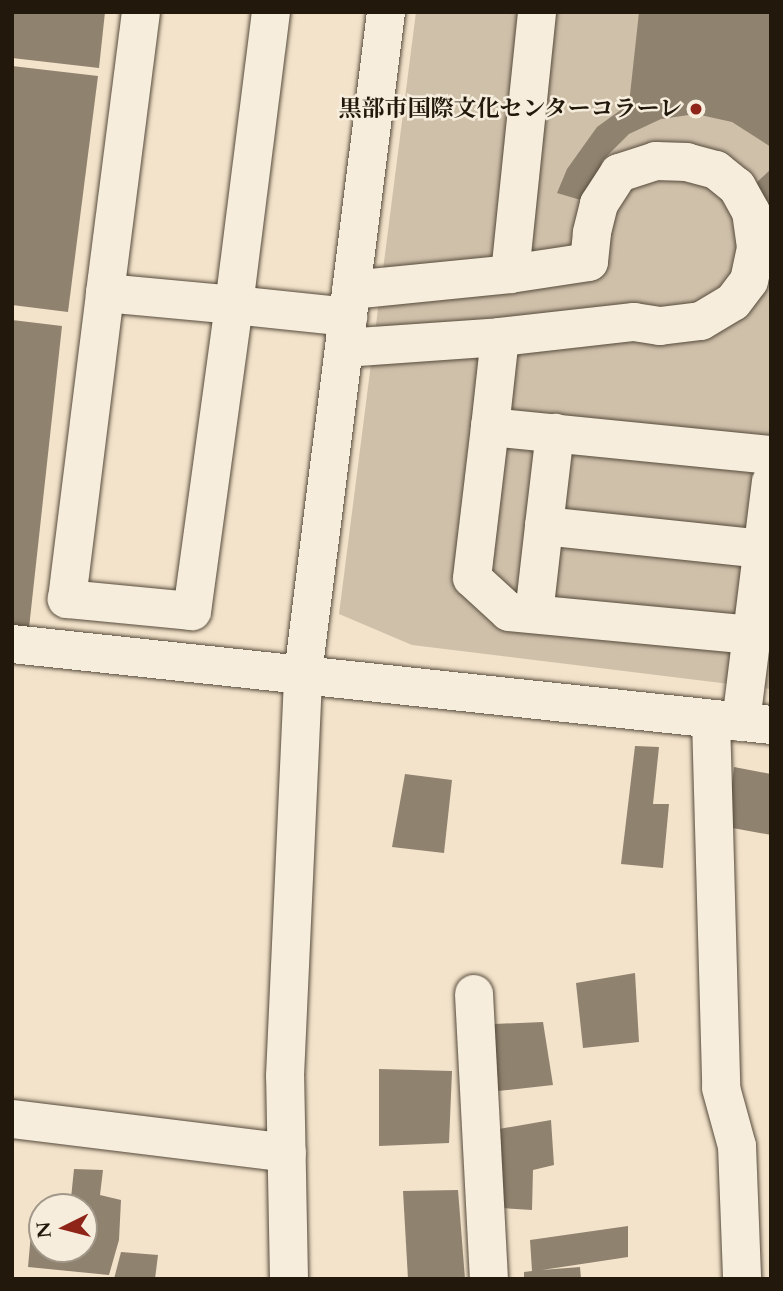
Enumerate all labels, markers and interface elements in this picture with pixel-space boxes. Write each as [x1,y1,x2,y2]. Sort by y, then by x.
place label: 黒部市国際文化センターコラーレ [337,95,682,123]
marker: 黒部市国際文化センターコラーレ [688,101,704,117]
north arrow [28,1193,98,1263]
text: N [30,1220,58,1240]

